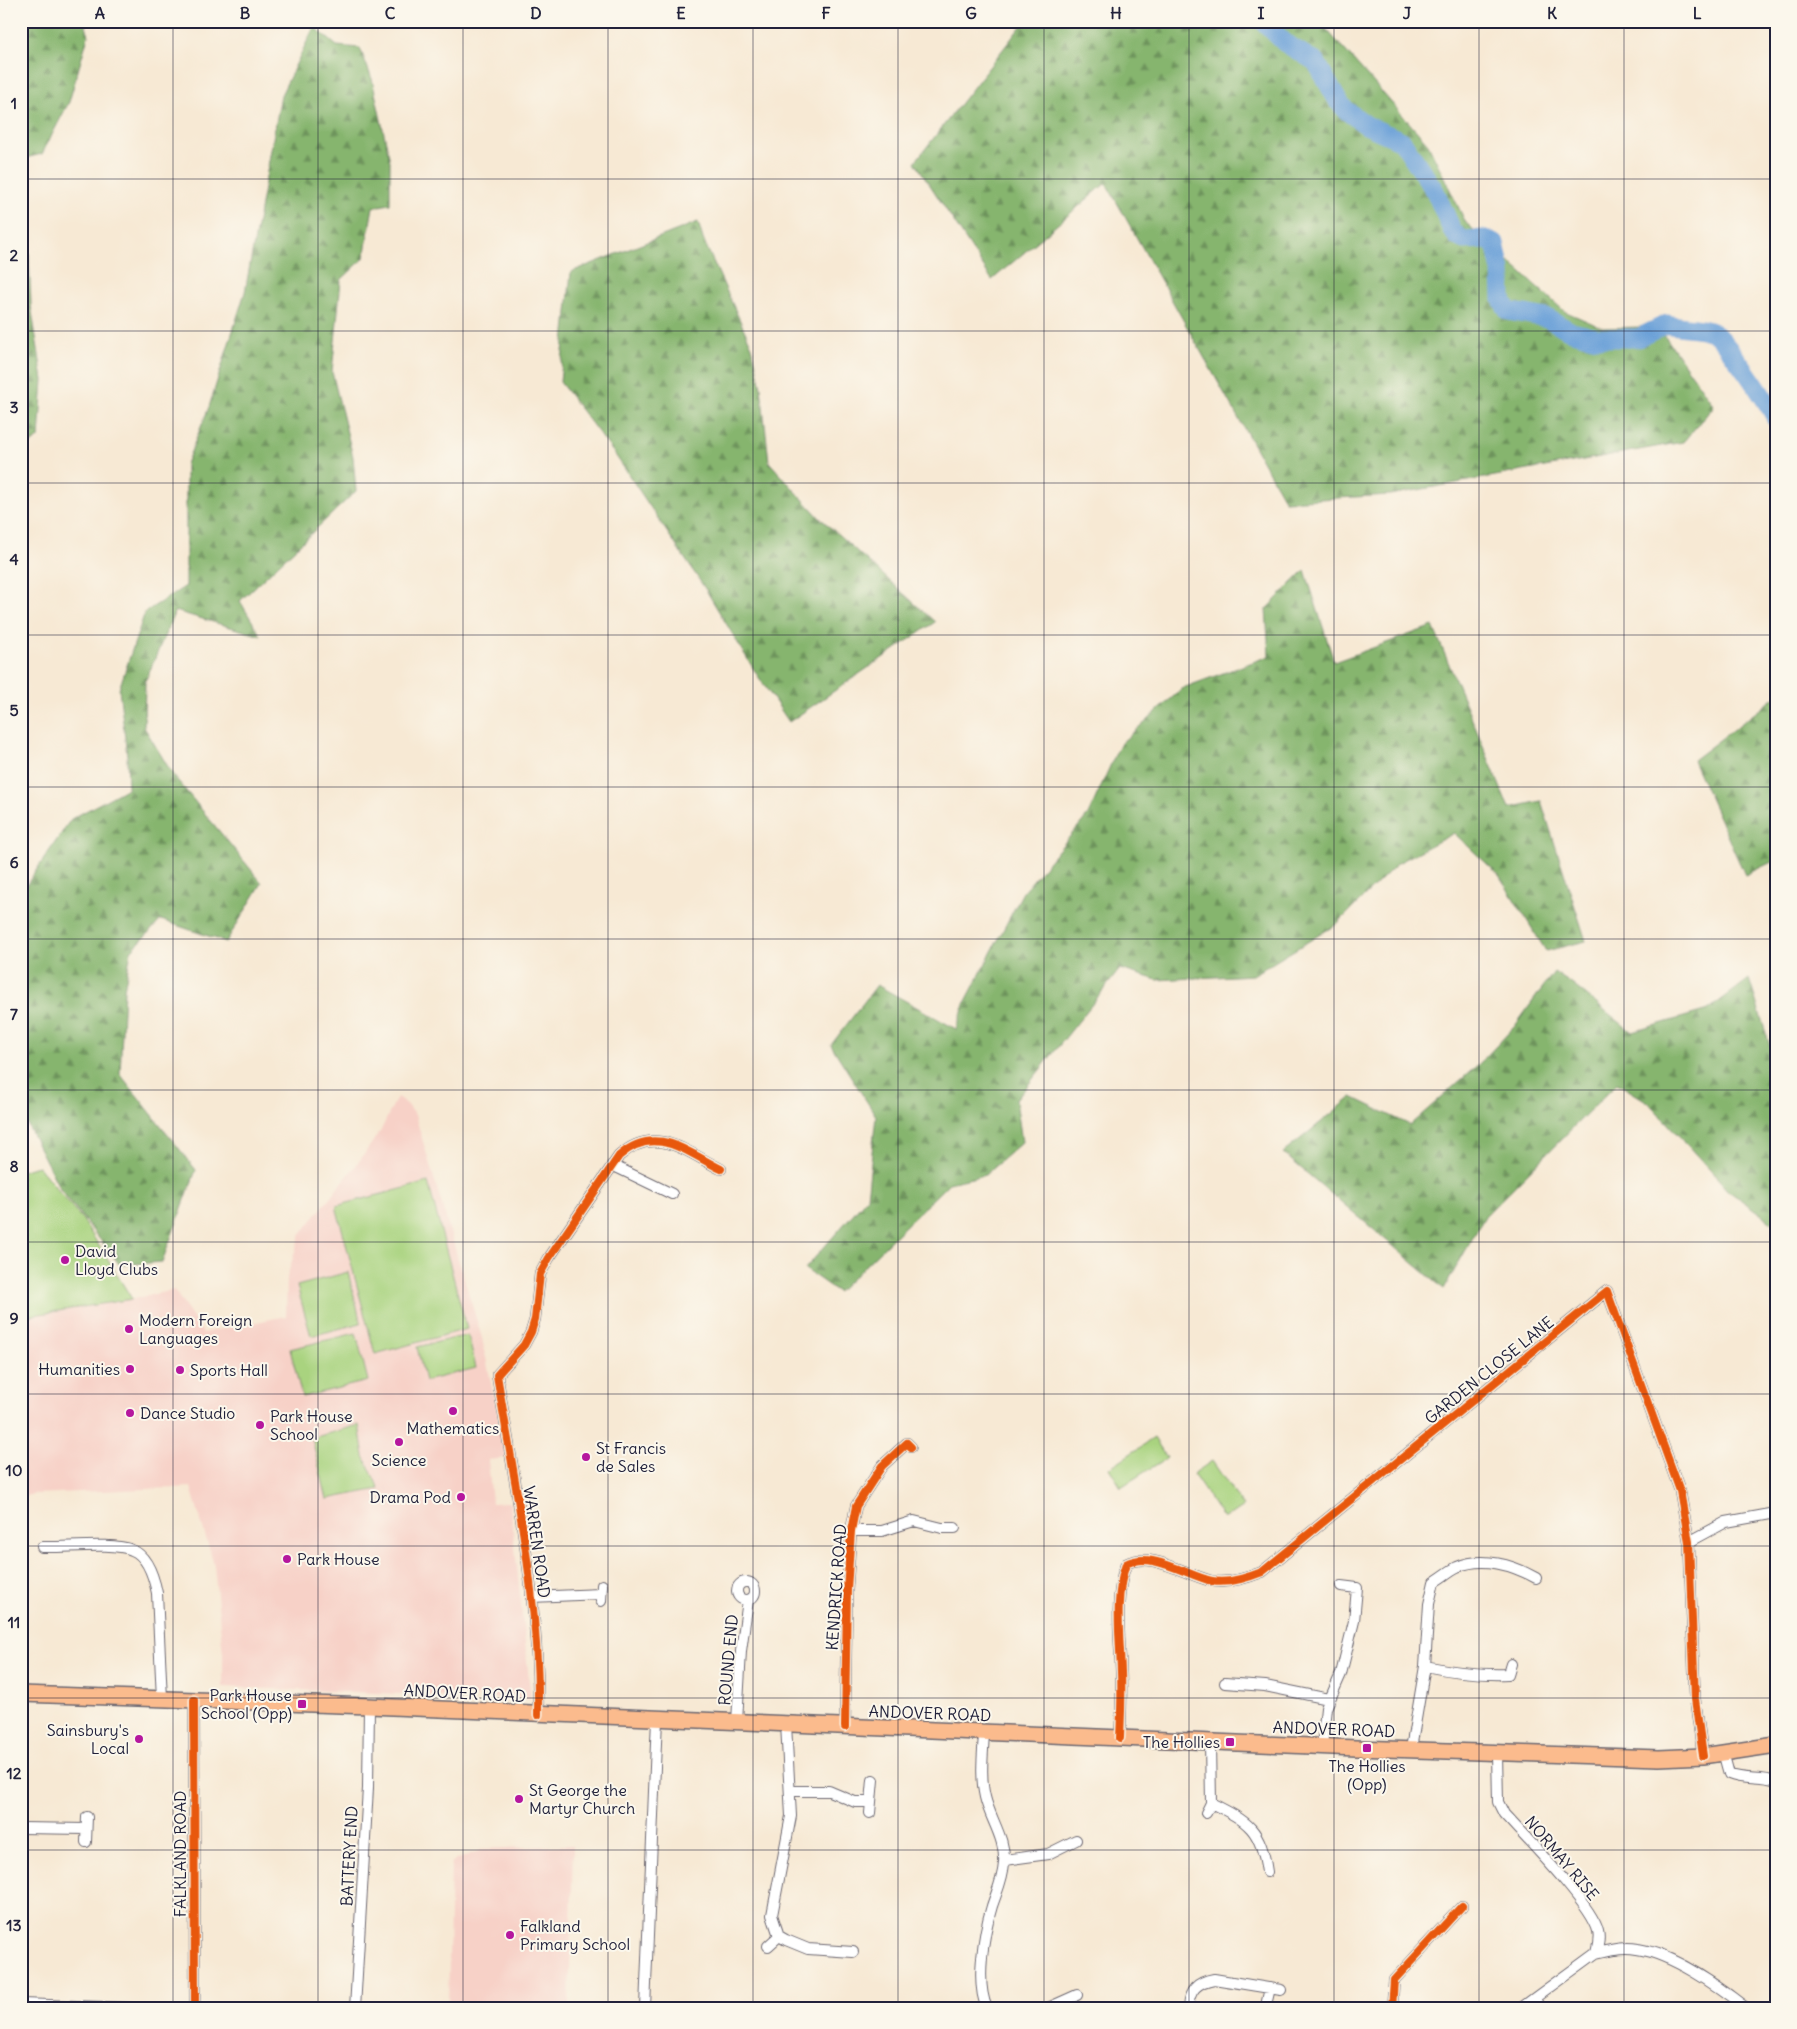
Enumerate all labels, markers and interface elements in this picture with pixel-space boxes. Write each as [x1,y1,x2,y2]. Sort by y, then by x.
text: A [95,3,105,23]
text: B [240,3,251,23]
text: C [385,3,396,23]
text: D [530,3,542,23]
text: E [676,3,686,23]
text: F [821,3,831,23]
text: G [965,3,977,23]
text: H [1110,3,1122,23]
text: I [1258,3,1265,23]
text: J [1403,3,1412,23]
text: K [1547,3,1557,23]
text: L [1693,3,1702,23]
text: 1 [11,93,17,113]
text: 2 [10,245,19,265]
text: 3 [9,397,19,417]
text: 4 [9,549,19,569]
text: 5 [9,700,19,720]
text: 6 [9,852,19,872]
text: 7 [10,1004,18,1024]
text: 8 [9,1156,19,1176]
place label: David Lloyd Clubs [75,1241,158,1279]
marker: David Lloyd Clubs [59,1254,71,1266]
text: 9 [9,1308,19,1328]
place label: Modern Foreign Languages [139,1310,252,1348]
street label: GARDEN CLOSE LANE [1420,1312,1558,1428]
marker: Modern Foreign Languages [123,1323,135,1335]
place label: Humanities [38,1359,120,1379]
place label: Sports Hall [190,1360,268,1380]
marker: Humanities [124,1363,136,1375]
marker: Sports Hall [174,1364,186,1376]
place label: Dance Studio [140,1403,235,1423]
marker: Mathematics [447,1405,459,1417]
place label: Park House School [270,1406,353,1444]
marker: Dance Studio [124,1407,136,1419]
place label: Mathematics [407,1418,499,1438]
marker: Park House School [254,1419,266,1431]
marker: Science [393,1436,405,1448]
place label: St Francis de Sales [596,1438,666,1476]
place label: Science [372,1450,427,1470]
marker: St Francis de Sales [580,1451,592,1463]
text: 10 [6,1460,22,1480]
street label: WARREN ROAD [519,1485,555,1599]
place label: Drama Pod [370,1487,451,1507]
marker: Drama Pod [455,1491,467,1503]
street label: KENDRICK ROAD [822,1523,850,1651]
place label: Park House [297,1549,380,1569]
marker: Park House [281,1553,293,1565]
text: 11 [8,1612,20,1632]
street label: ROUND END [714,1614,742,1706]
street label: ANDOVER ROAD [403,1680,527,1706]
place label: Park House School (Opp) [201,1685,292,1723]
marker: Park House School (Opp) [296,1698,308,1710]
street label: ANDOVER ROAD [868,1701,992,1725]
street label: ANDOVER ROAD [1272,1717,1396,1741]
place label: Sainsbury's Local [47,1720,129,1758]
place label: The Hollies [1143,1732,1220,1752]
marker: Sainsbury's Local [133,1733,145,1745]
marker: The Hollies [1224,1736,1236,1748]
marker: The Hollies (Opp) [1361,1742,1373,1754]
place label: The Hollies (Opp) [1328,1756,1406,1794]
text: 12 [6,1763,22,1783]
place label: St George the Martyr Church [529,1780,635,1818]
street label: FALKLAND ROAD [170,1791,190,1917]
marker: St George the Martyr Church [513,1793,525,1805]
street label: BATTERY END [336,1805,362,1907]
street label: NORMAY RISE [1521,1812,1603,1904]
text: 13 [6,1915,22,1935]
place label: Falkland Primary School [520,1916,630,1954]
marker: Falkland Primary School [504,1929,516,1941]

